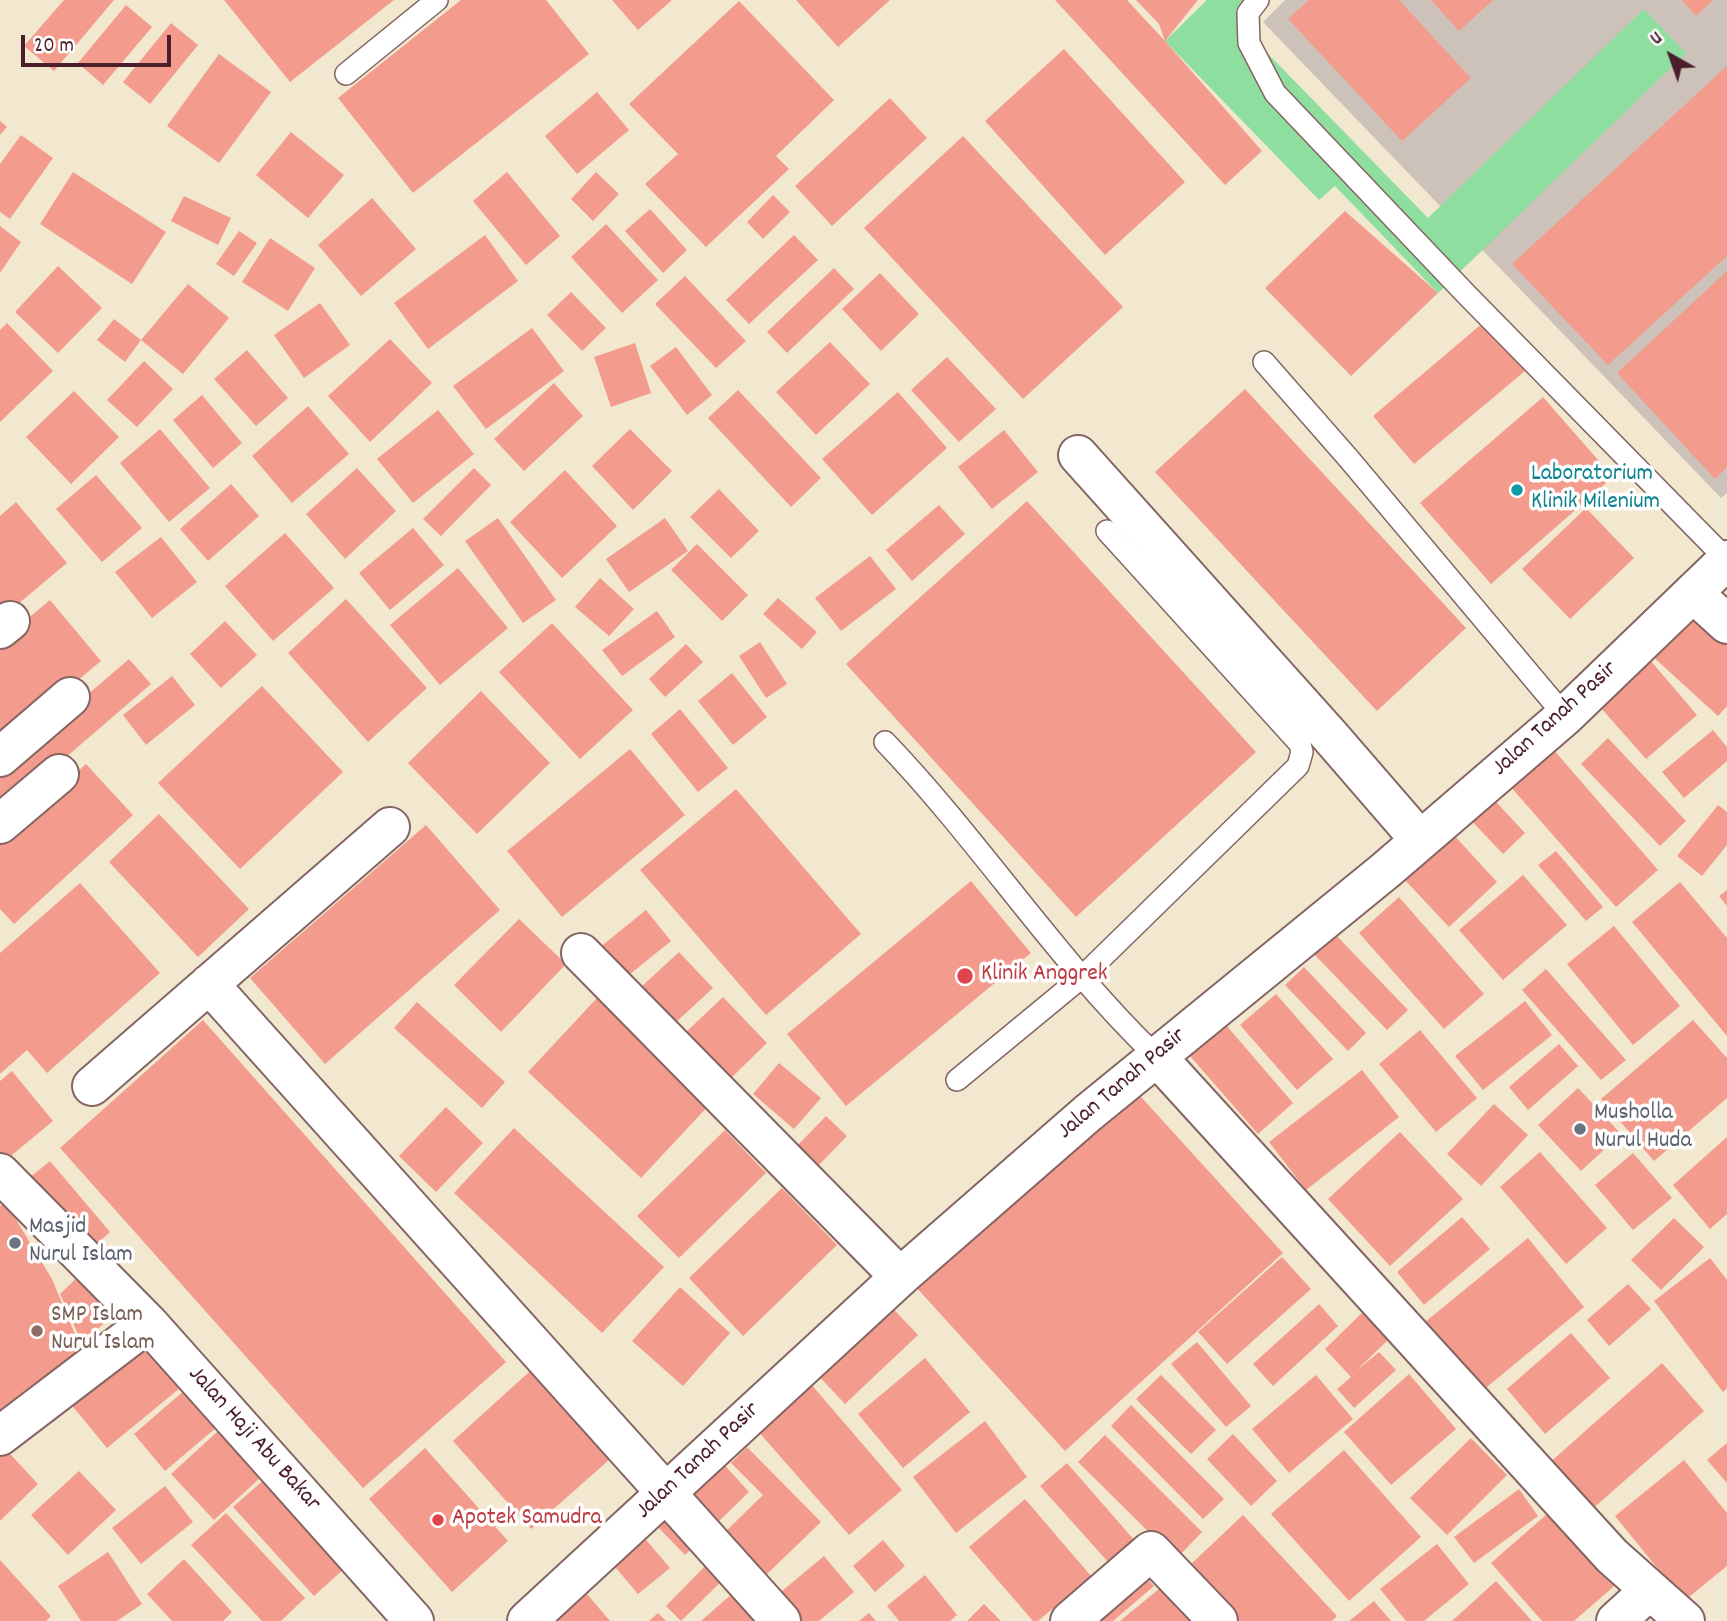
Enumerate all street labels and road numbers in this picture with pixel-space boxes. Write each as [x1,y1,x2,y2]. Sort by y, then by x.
street label: Jalan Tanah Pasir [1487,656,1625,784]
street label: Jalan Tanah Pasir [1053,1023,1193,1147]
street label: Jalan Haji Abu Bakar [180,1362,326,1518]
street label: Jalan Tanah Pasir [631,1397,767,1527]

